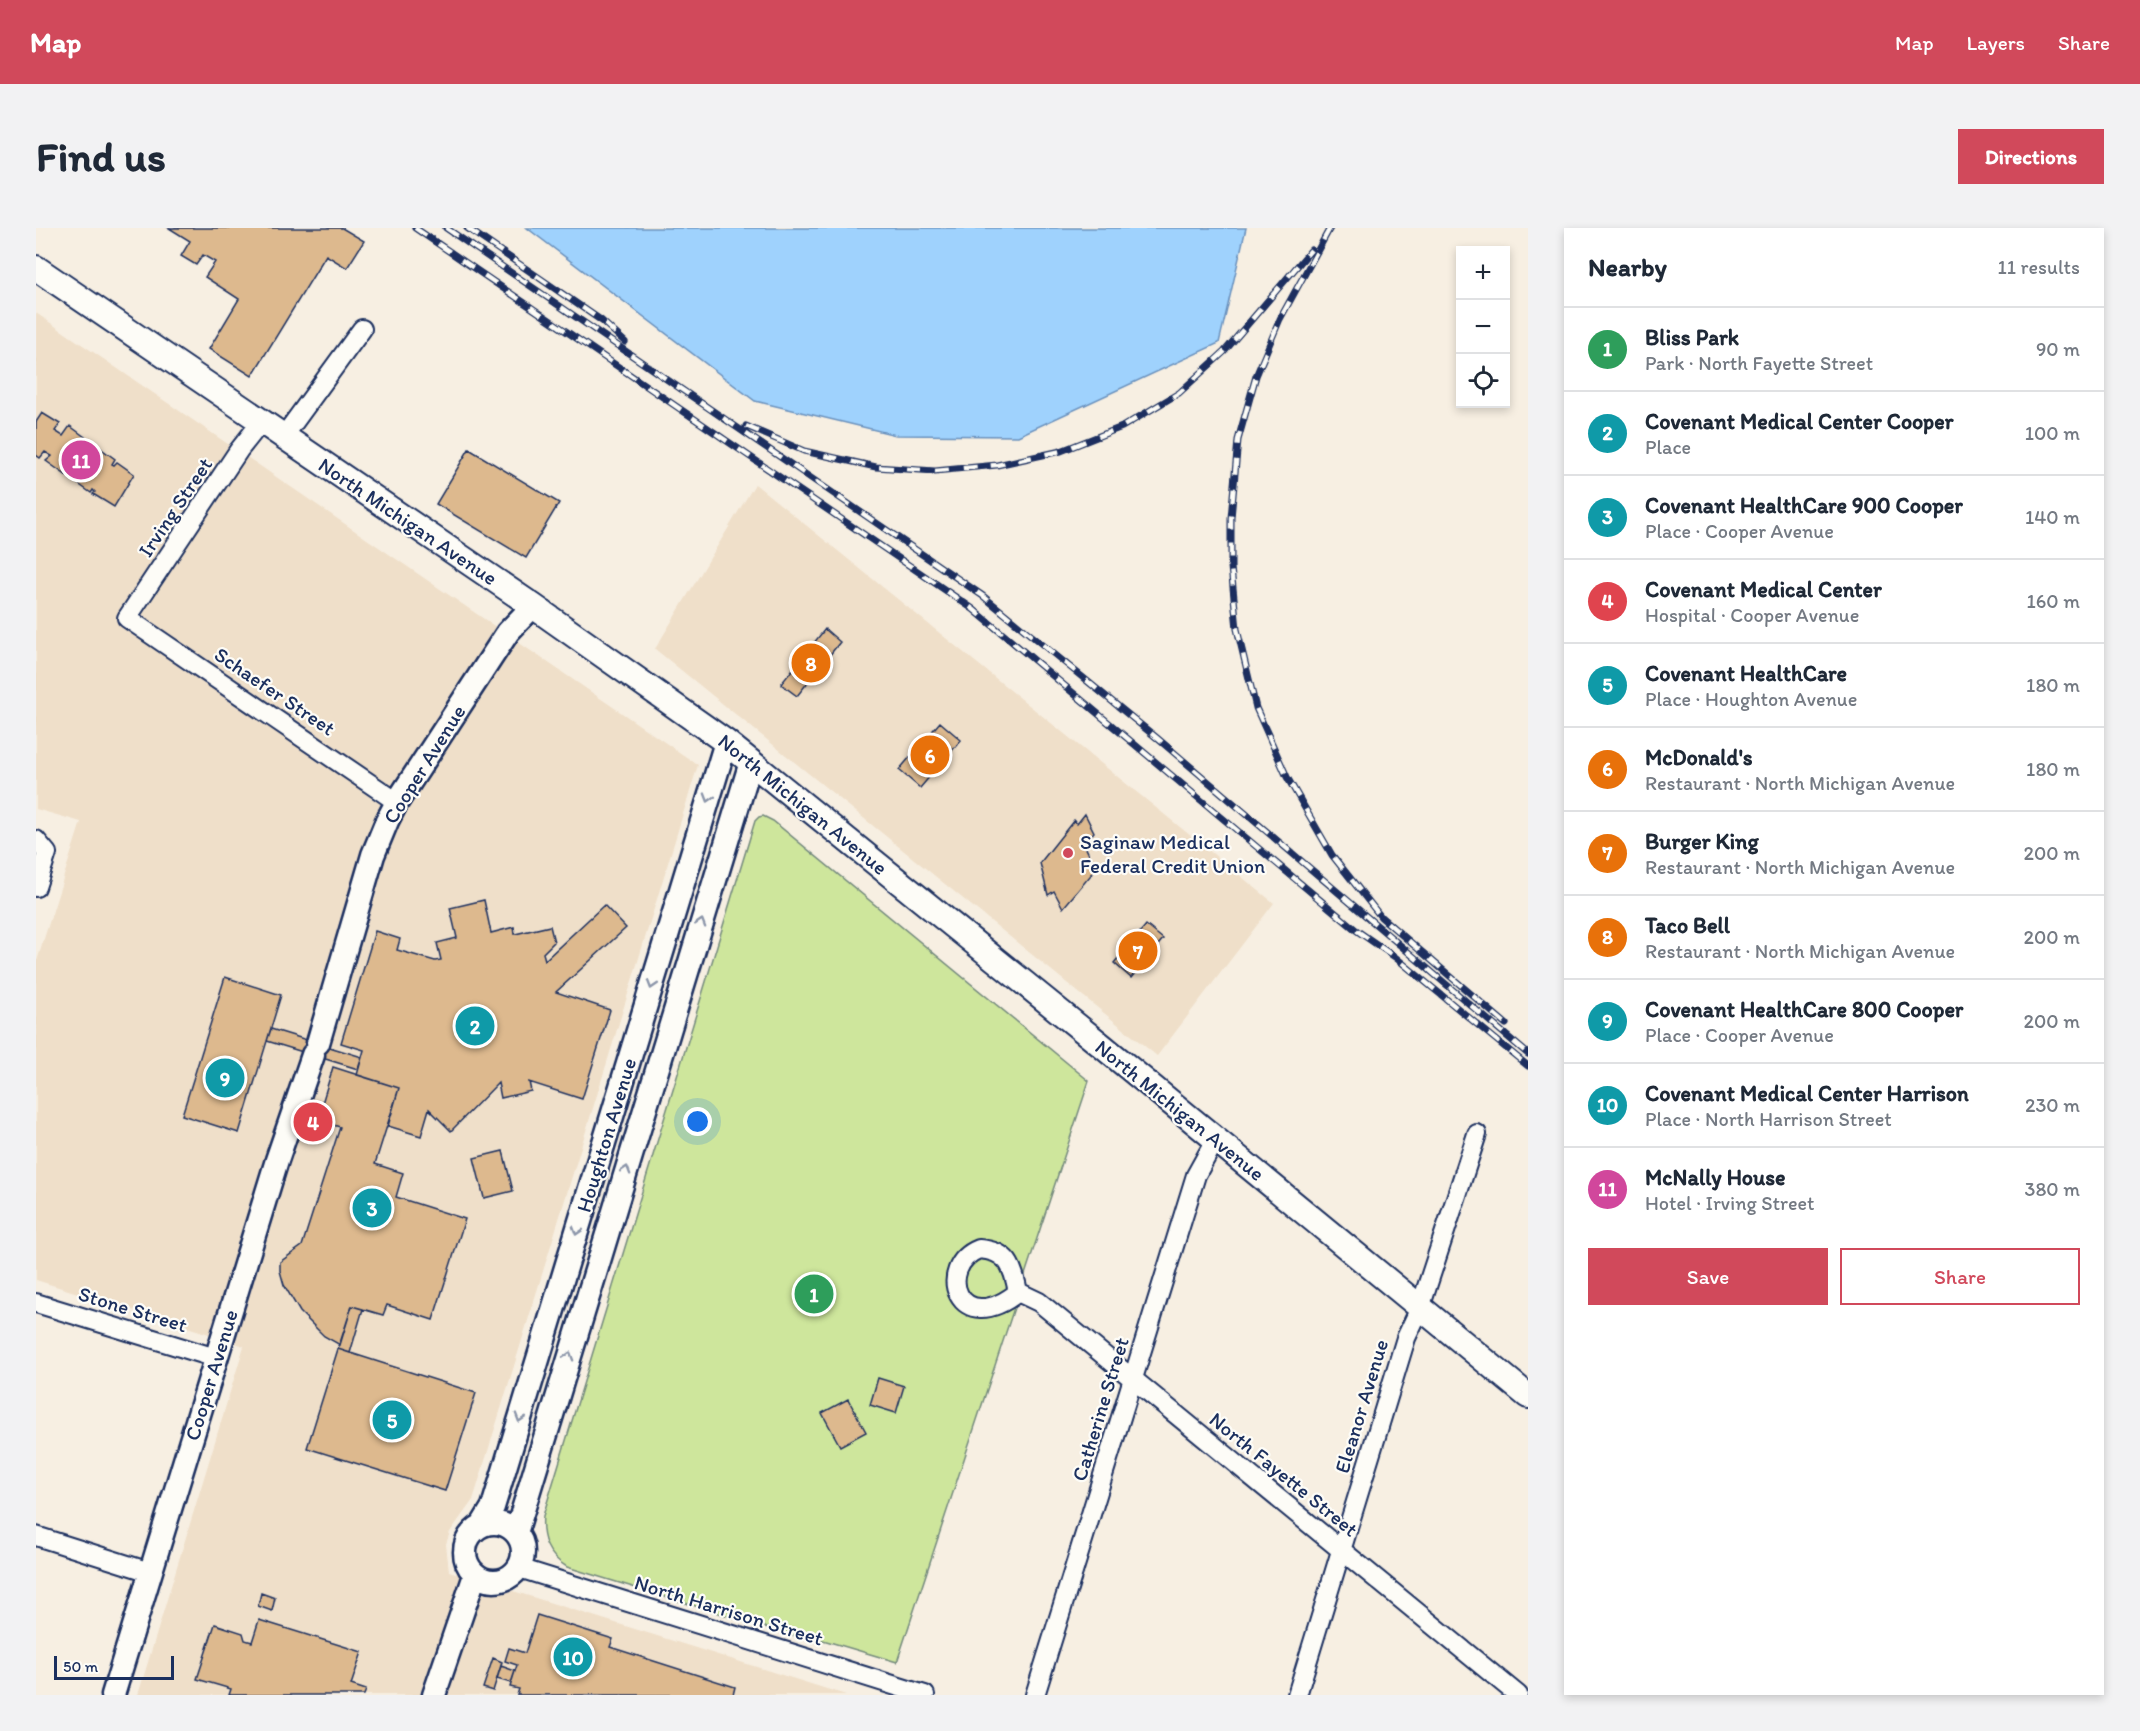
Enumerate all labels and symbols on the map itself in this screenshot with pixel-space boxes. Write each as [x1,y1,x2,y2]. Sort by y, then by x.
pin: 11 [62,438,100,482]
street label: Irving Street [133,452,217,561]
street label: North Michigan Avenue [314,452,502,590]
pin: 8 [792,640,830,686]
street label: Schaefer Street [210,641,340,741]
street label: Cooper Avenue [378,700,470,828]
street label: North Michigan Avenue [713,728,893,880]
pin: 6 [910,732,950,778]
one-way arrow [704,792,716,803]
place label: Saginaw Medical Federal Credit Union [1080,829,1265,878]
marker: Saginaw Medical Federal Credit Union [1061,846,1075,860]
one-way arrow [694,918,706,929]
pin: 7 [1118,928,1158,974]
one-way arrow [647,979,659,990]
pin: 2 [456,1004,494,1048]
street label: North Michigan Avenue [1090,1034,1270,1186]
street label: Houghton Avenue [571,1055,641,1215]
pin: 9 [206,1056,244,1100]
pin: 4 [294,1100,332,1144]
your location [683,1107,712,1136]
one-way arrow [619,1165,631,1176]
pin: 3 [352,1186,392,1230]
one-way arrow [572,1225,584,1236]
pin: 1 [794,1272,834,1316]
street label: Stone Street [76,1281,191,1337]
street label: Cooper Avenue [179,1307,243,1443]
street label: Catherine Street [1066,1334,1134,1484]
street label: Eleanor Avenue [1329,1336,1393,1476]
one-way arrow [562,1351,574,1362]
pin: 5 [372,1398,412,1442]
street label: North Fayette Street [1205,1406,1363,1542]
one-way arrow [515,1412,527,1423]
street label: North Harrison Street [632,1569,827,1651]
pin: 10 [554,1634,592,1680]
scale bar [54,1653,174,1680]

